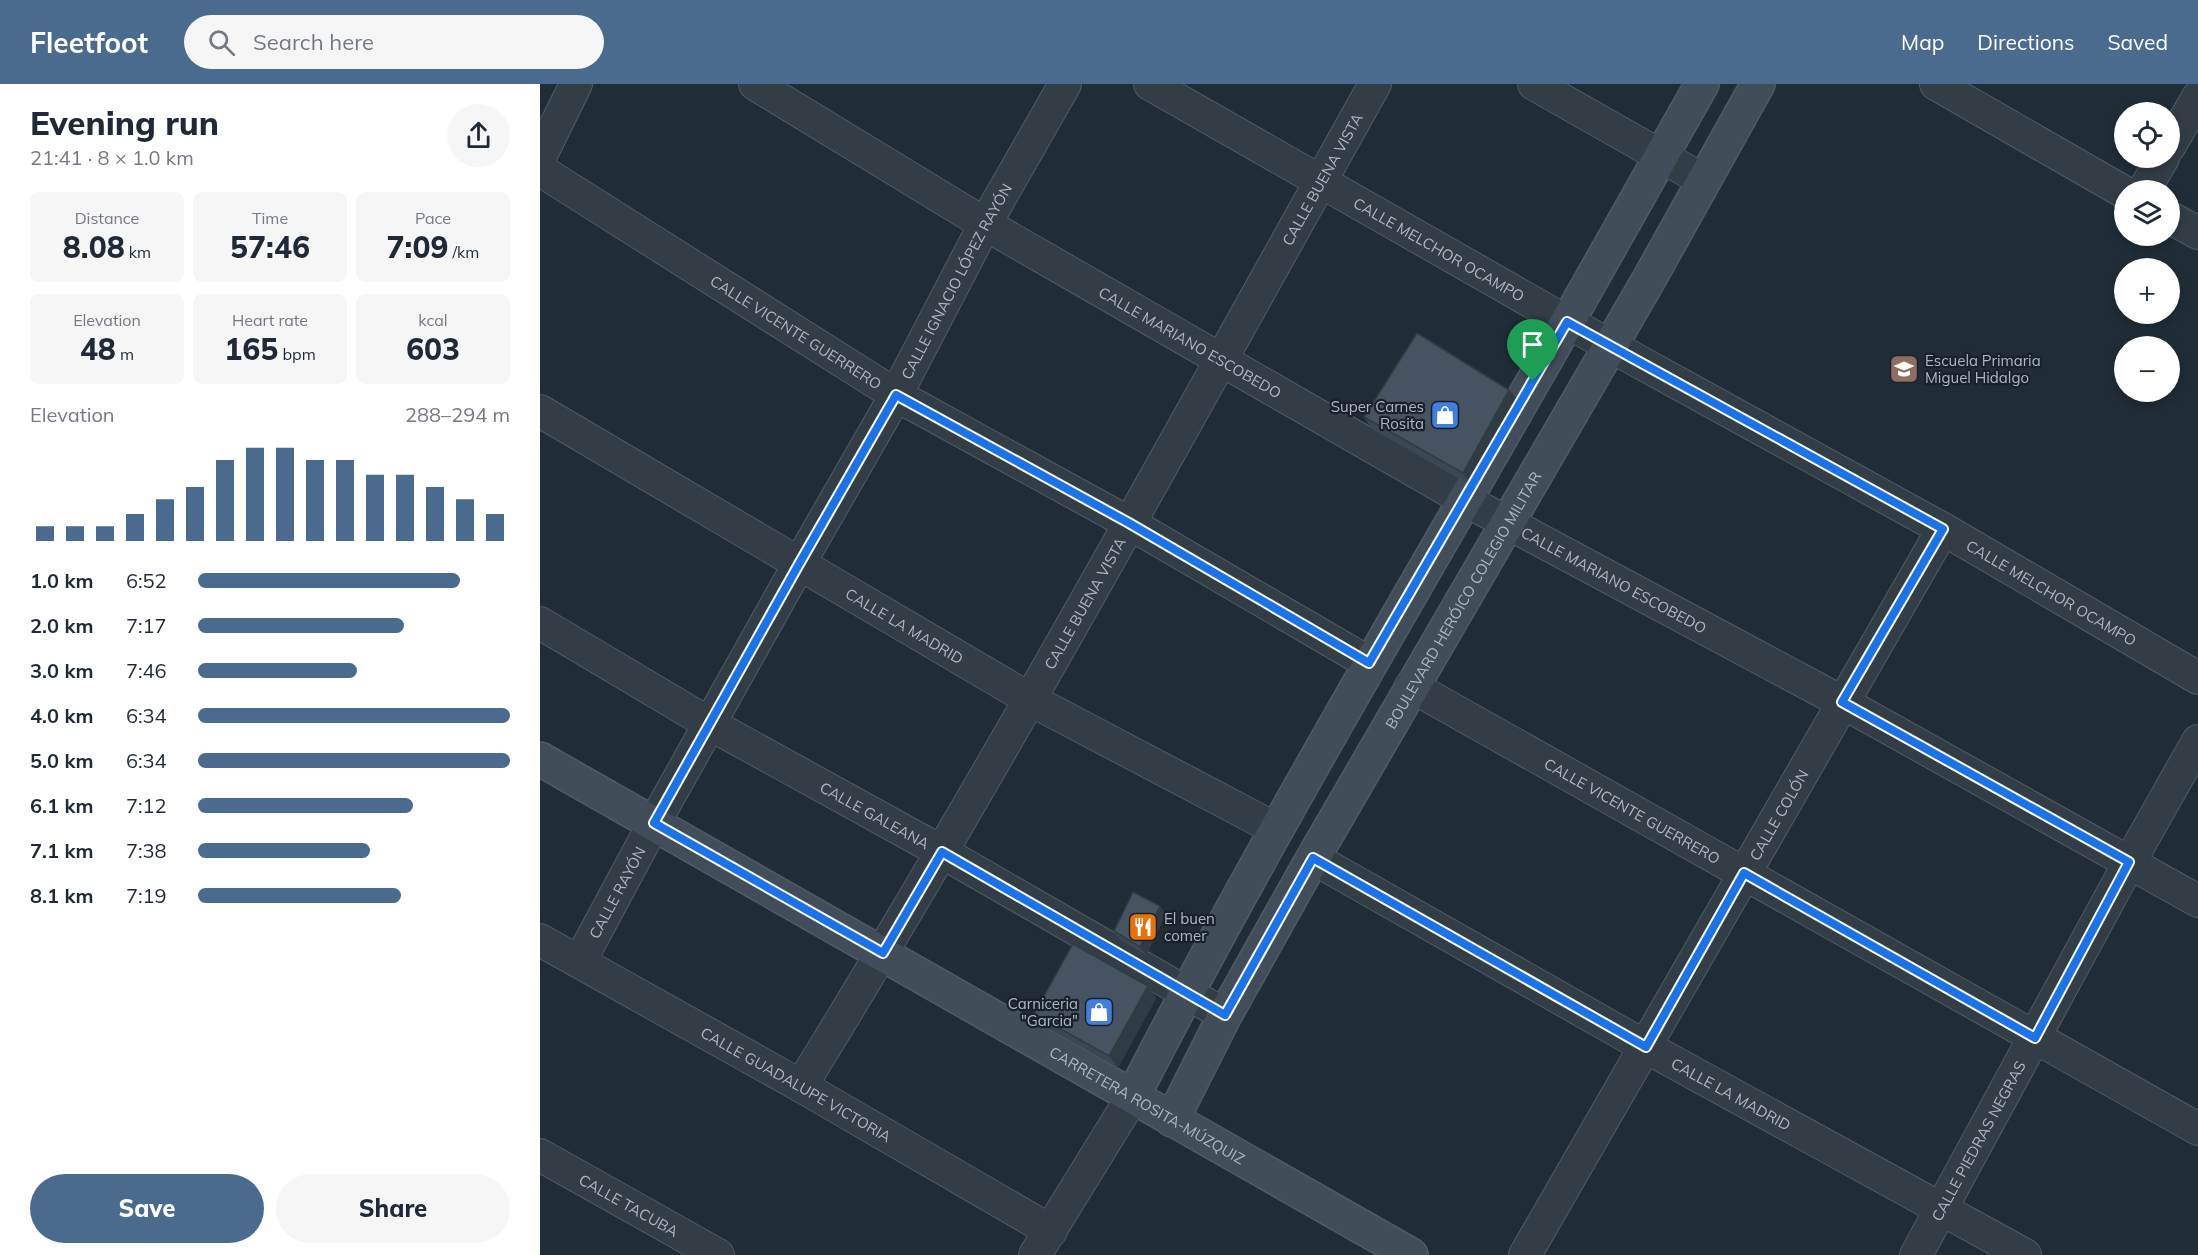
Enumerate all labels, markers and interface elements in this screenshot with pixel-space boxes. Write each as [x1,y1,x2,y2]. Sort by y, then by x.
search box [184,15,604,69]
text: Fleetfoot [30,25,148,60]
icon: search [205,26,238,59]
text: Search here [253,28,374,56]
text: Map [1901,29,1944,55]
text: Directions [1977,29,2074,55]
text: Saved [2107,29,2168,55]
text: Evening run [30,102,219,143]
map controls [2114,102,2180,402]
button: locate [2114,102,2180,168]
button: share [447,104,510,167]
street label: CALLE BUENA VISTA [1277,109,1366,249]
text: 21:41 · 8 × 1.0 km [30,145,194,170]
street label: CALLE IGNACIO LÓPEZ RAYÓN [896,180,1016,382]
button: layers [2114,180,2180,246]
street label: CALLE MELCHOR OCAMPO [1350,193,1528,305]
text: Distance [75,208,139,228]
text: Time [252,208,288,228]
text: Pace [415,208,451,228]
text: 8.08 [63,228,125,266]
text: 57:46 [230,228,310,266]
text: 7:09 [387,228,448,266]
text: km [125,242,151,262]
text: /km [448,242,479,262]
button: + [2114,258,2180,324]
street label: CALLE VICENTE GUERRERO [707,271,885,393]
street label: CALLE MARIANO ESCOBEDO [1096,282,1285,402]
text: Elevation [73,310,141,330]
text: Heart rate [232,310,308,330]
text: kcal [418,310,448,330]
pin [1507,319,1558,381]
icon: arrive [1516,328,1549,361]
text: 48 [80,330,116,368]
text: 165 [224,330,278,368]
text: 603 [406,330,460,368]
button: − [2114,336,2180,402]
text: m [116,344,134,364]
text: bpm [278,344,316,364]
place label: Escuela Primaria Miguel Hidalgo [1925,351,2041,387]
school or university icon: Escuela Primaria Miguel Hidalgo [1888,353,1920,385]
place label: Super Carnes Rosita [1331,397,1424,433]
shop icon: Super Carnes Rosita [1429,399,1461,431]
text: Elevation [30,402,115,427]
text: 288–294 m [405,402,510,427]
street label: BOULEVARD HERÓICO COLEGIO MILITAR [1381,468,1545,732]
street label: CALLE MARIANO ESCOBEDO [1518,522,1710,637]
street label: CALLE BUENA VISTA [1040,534,1130,673]
street label: CALLE MELCHOR OCAMPO [1963,535,2140,650]
text: 1.0 km [30,568,93,593]
text: 6:52 [126,568,167,593]
street label: CALLE LA MADRID [842,583,967,668]
text: 2.0 km [30,613,93,638]
text: 7:17 [126,613,167,638]
text: 3.0 km [30,658,93,683]
text: 7:46 [126,658,167,683]
text: 4.0 km [30,703,93,728]
text: 6:34 [126,703,167,728]
text: 5.0 km [30,748,93,773]
text: 6:34 [126,748,167,773]
street label: CALLE VICENTE GUERRERO [1541,754,1724,868]
street label: CALLE COLÓN [1745,766,1812,864]
street label: CALLE GALEANA [817,777,933,853]
text: 6.1 km [30,793,93,818]
text: 7:12 [126,793,167,818]
text: 7.1 km [30,838,93,863]
text: 7:38 [126,838,167,863]
street label: CALLE RAYÓN [584,843,649,942]
text: 8.1 km [30,883,93,908]
text: 7:19 [126,883,167,908]
place label: El buen comer [1164,909,1215,945]
restaurant icon: El buen comer [1127,911,1159,943]
place label: Carniceria "Garcia" [1008,994,1078,1030]
shop icon: Carniceria "Garcia" [1083,996,1115,1028]
street label: CALLE GUADALUPE VICTORIA [698,1022,895,1146]
street label: CARRETERA ROSITA-MÚZQUIZ [1046,1042,1248,1168]
street label: CALLE LA MADRID [1668,1053,1794,1134]
street label: CALLE PIEDRAS NEGRAS [1927,1057,2029,1224]
street label: CALLE TACUBA [576,1169,682,1240]
button: Save [30,1174,264,1243]
button: Share [276,1174,510,1243]

